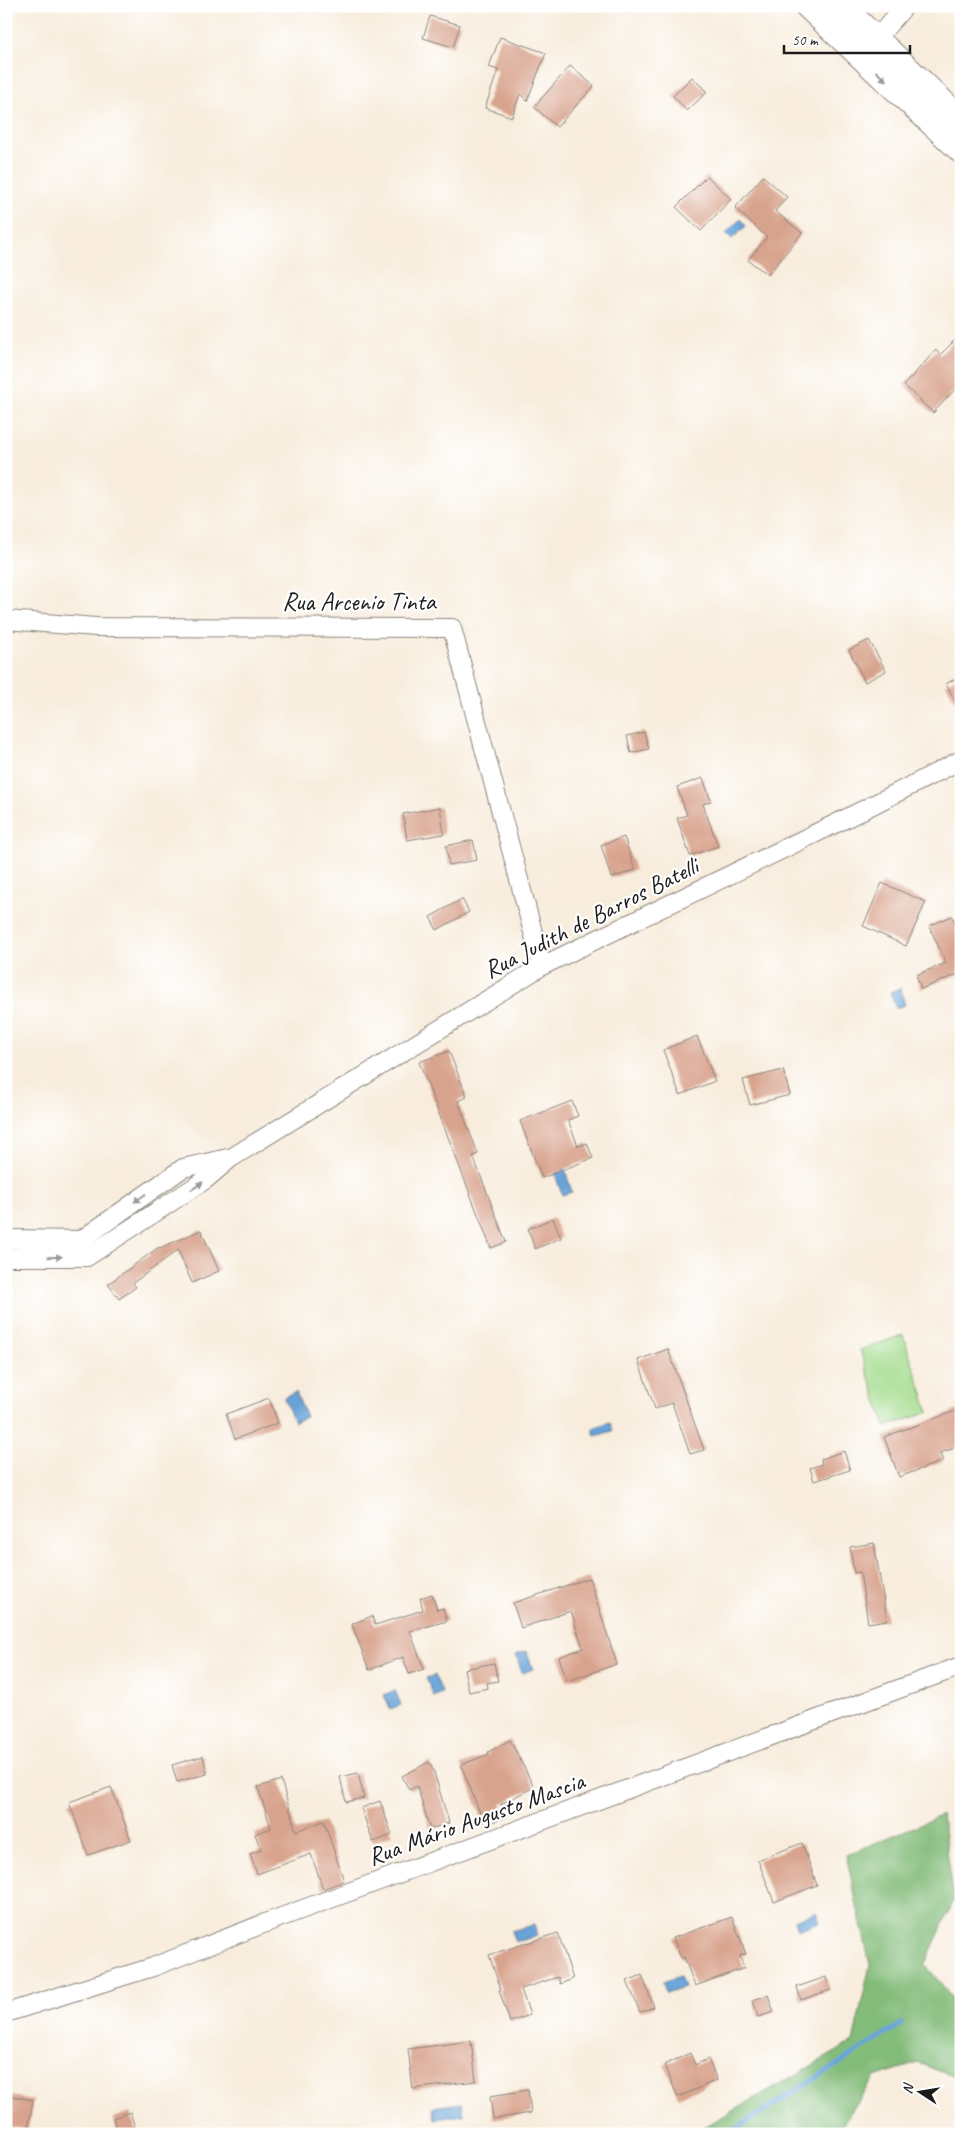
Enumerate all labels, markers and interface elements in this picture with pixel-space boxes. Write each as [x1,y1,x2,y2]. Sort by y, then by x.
scale bar [784,22,911,54]
text: 50 m [792,31,819,50]
one-way arrow [874,70,886,82]
street label: Rua Arcenio Tinta [282,586,438,618]
street label: Rua Judith de Barros Batelli [478,849,706,986]
one-way arrow [190,1181,203,1190]
one-way arrow [133,1193,147,1203]
one-way arrow [47,1253,63,1261]
street label: Rua Mário Augusto Mascia [363,1764,590,1873]
north arrow [894,2068,944,2118]
text: N [899,2081,917,2095]

